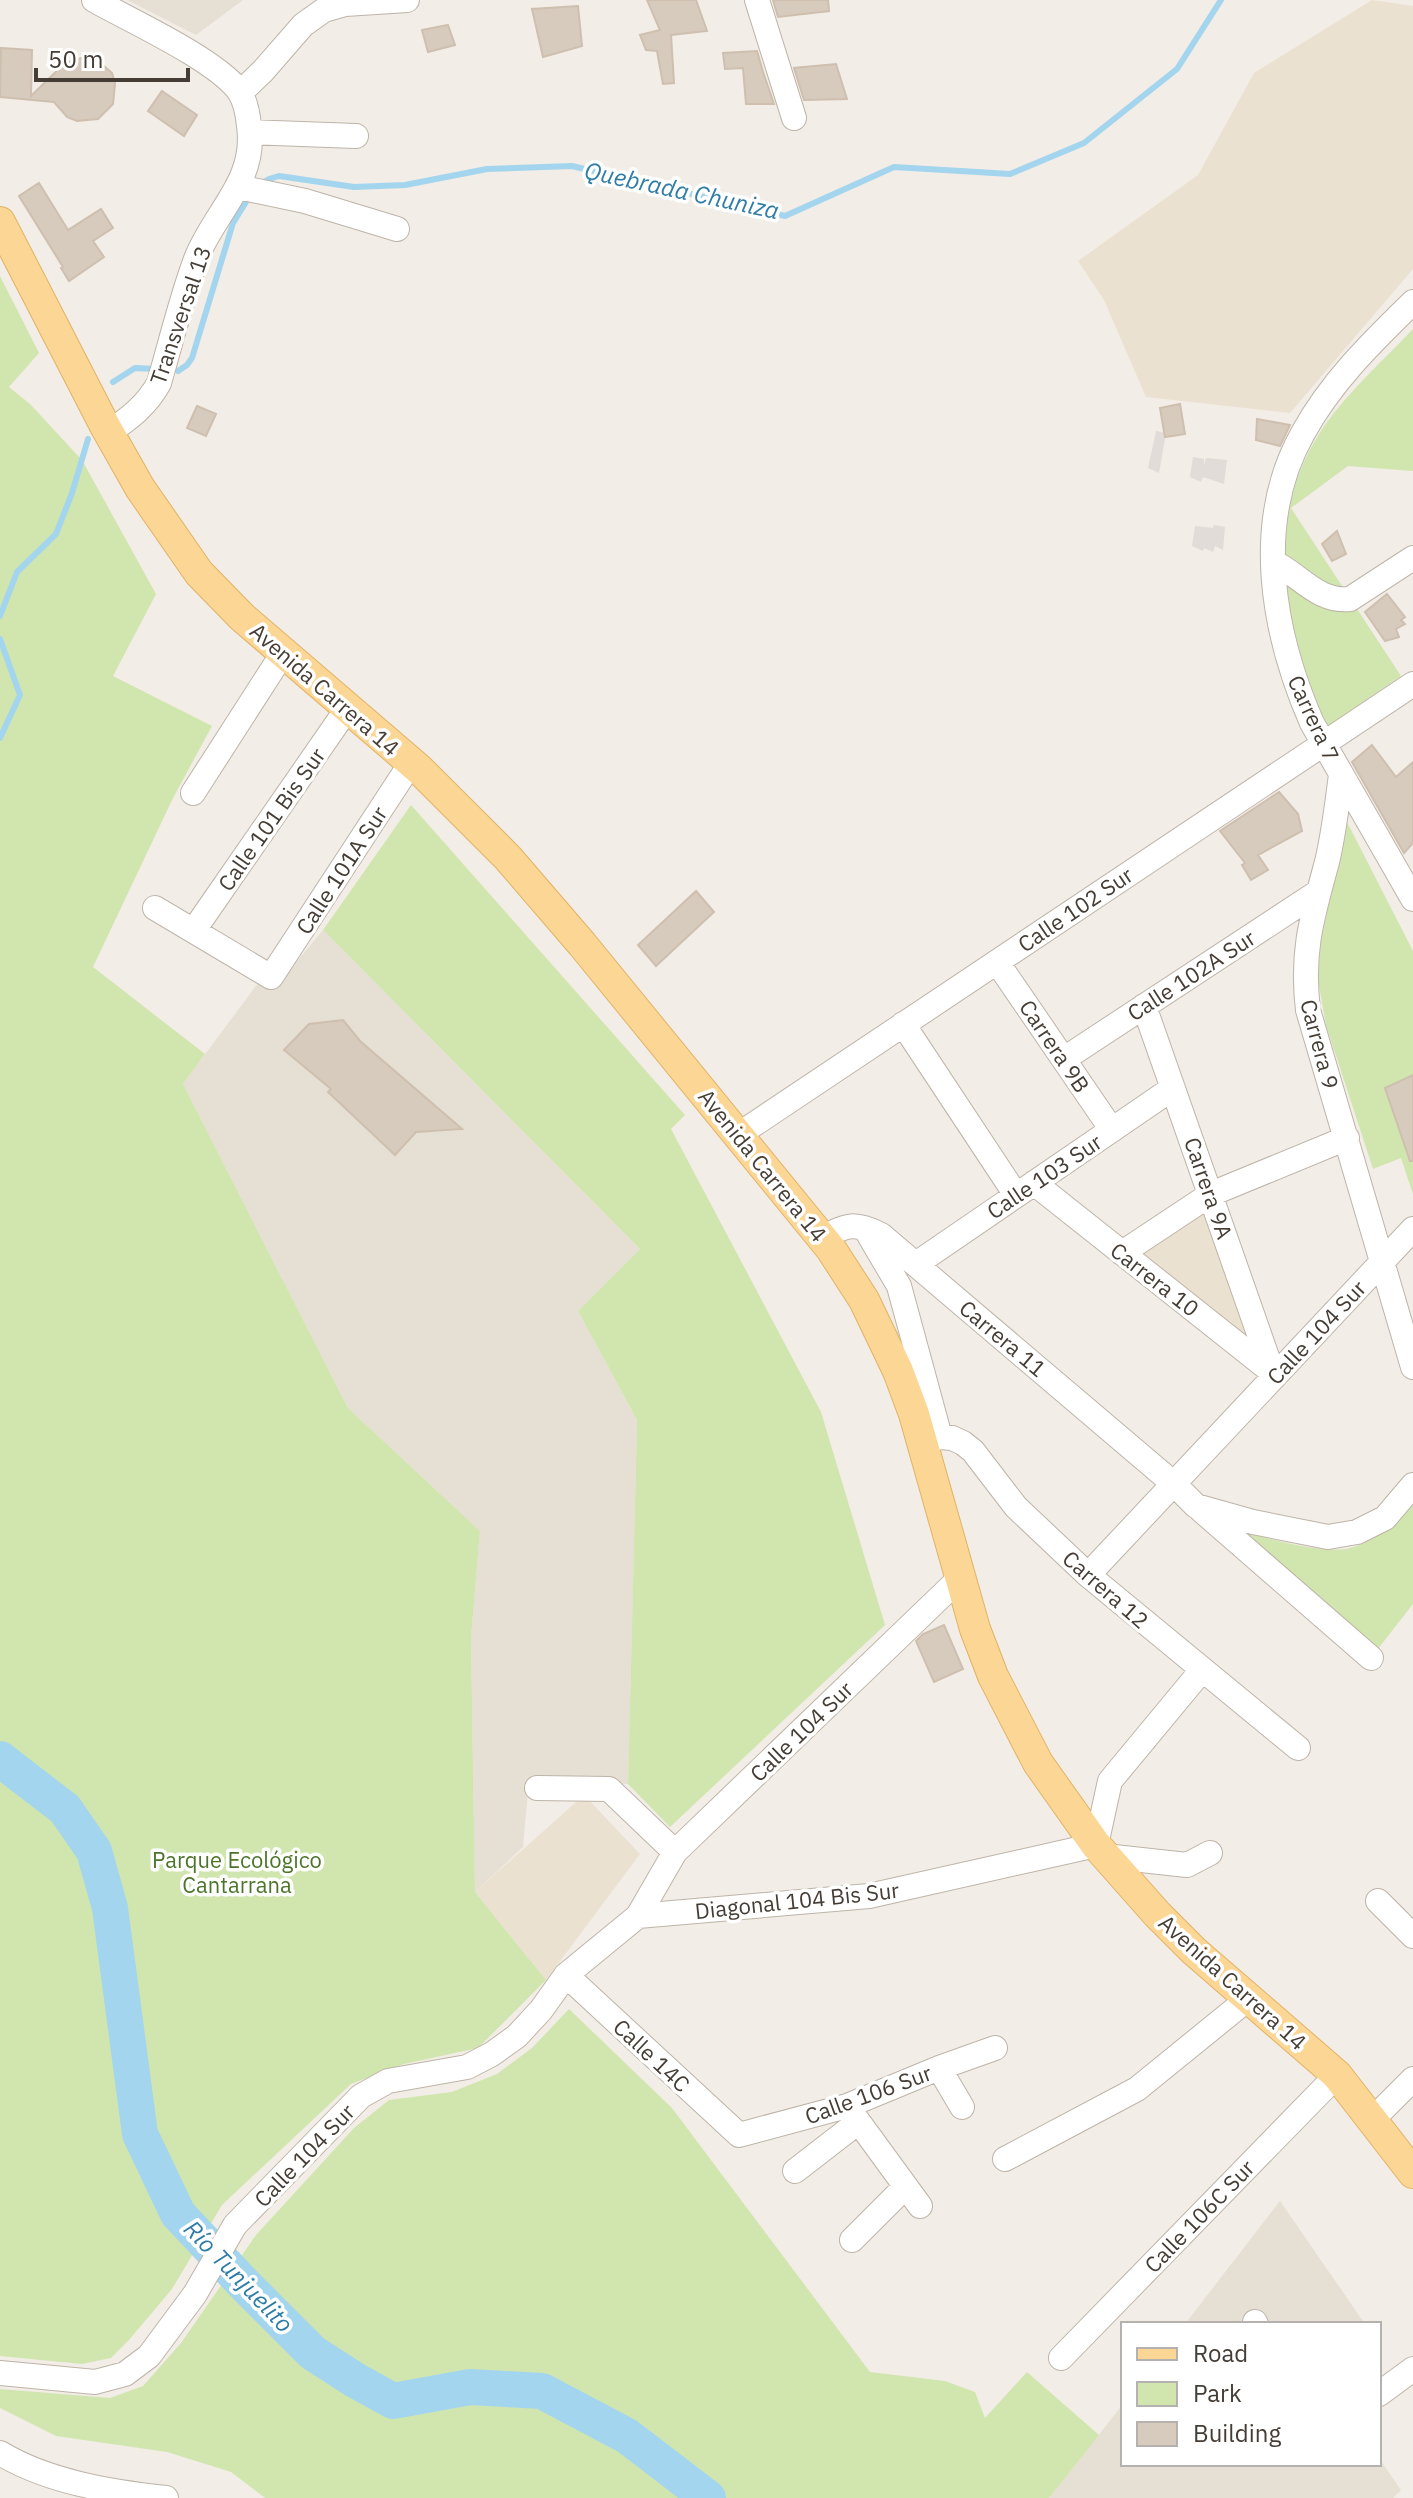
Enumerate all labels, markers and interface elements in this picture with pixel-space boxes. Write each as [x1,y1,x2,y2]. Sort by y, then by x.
scale bar [36,32,188,82]
text: 50 m [48,43,103,75]
water label: Quebrada Chuniza [582,154,782,226]
street label: Transversal 13 [143,242,217,388]
street label: Avenida Carrera 14 [244,616,406,762]
street label: Carrera 7 [1281,670,1347,766]
street label: Calle 101 Bis Sur [211,742,331,896]
street label: Calle 101A Sur [289,801,393,939]
street label: Calle 102 Sur [1012,860,1138,958]
street label: Calle 102A Sur [1122,923,1260,1027]
street label: Carrera 9B [1013,994,1097,1098]
street label: Carrera 9 [1294,996,1346,1092]
street label: Avenida Carrera 14 [692,1082,834,1248]
street label: Calle 103 Sur [981,1127,1107,1225]
street label: Carrera 9A [1178,1133,1240,1243]
street label: Carrera 10 [1105,1235,1205,1323]
street label: Calle 104 Sur [1260,1274,1372,1390]
street label: Carrera 11 [954,1293,1052,1383]
street label: Carrera 12 [1057,1544,1155,1634]
street label: Calle 104 Sur [743,1674,859,1788]
park label: Parque Ecológico Cantarrana [152,1845,322,1899]
street label: Diagonal 104 Bis Sur [693,1875,901,1925]
street label: Avenida Carrera 14 [1153,1908,1313,2056]
street label: Calle 14C [608,2012,696,2098]
street label: Calle 106 Sur [801,2058,935,2130]
street label: Calle 104 Sur [247,2097,361,2213]
street label: Calle 106C Sur [1138,2153,1260,2279]
water label: Río Tunjuelito [177,2213,301,2339]
legend [1121,2322,1381,2466]
text: Road [1193,2337,1248,2369]
text: Park [1193,2377,1242,2409]
text: Building [1193,2417,1281,2449]

